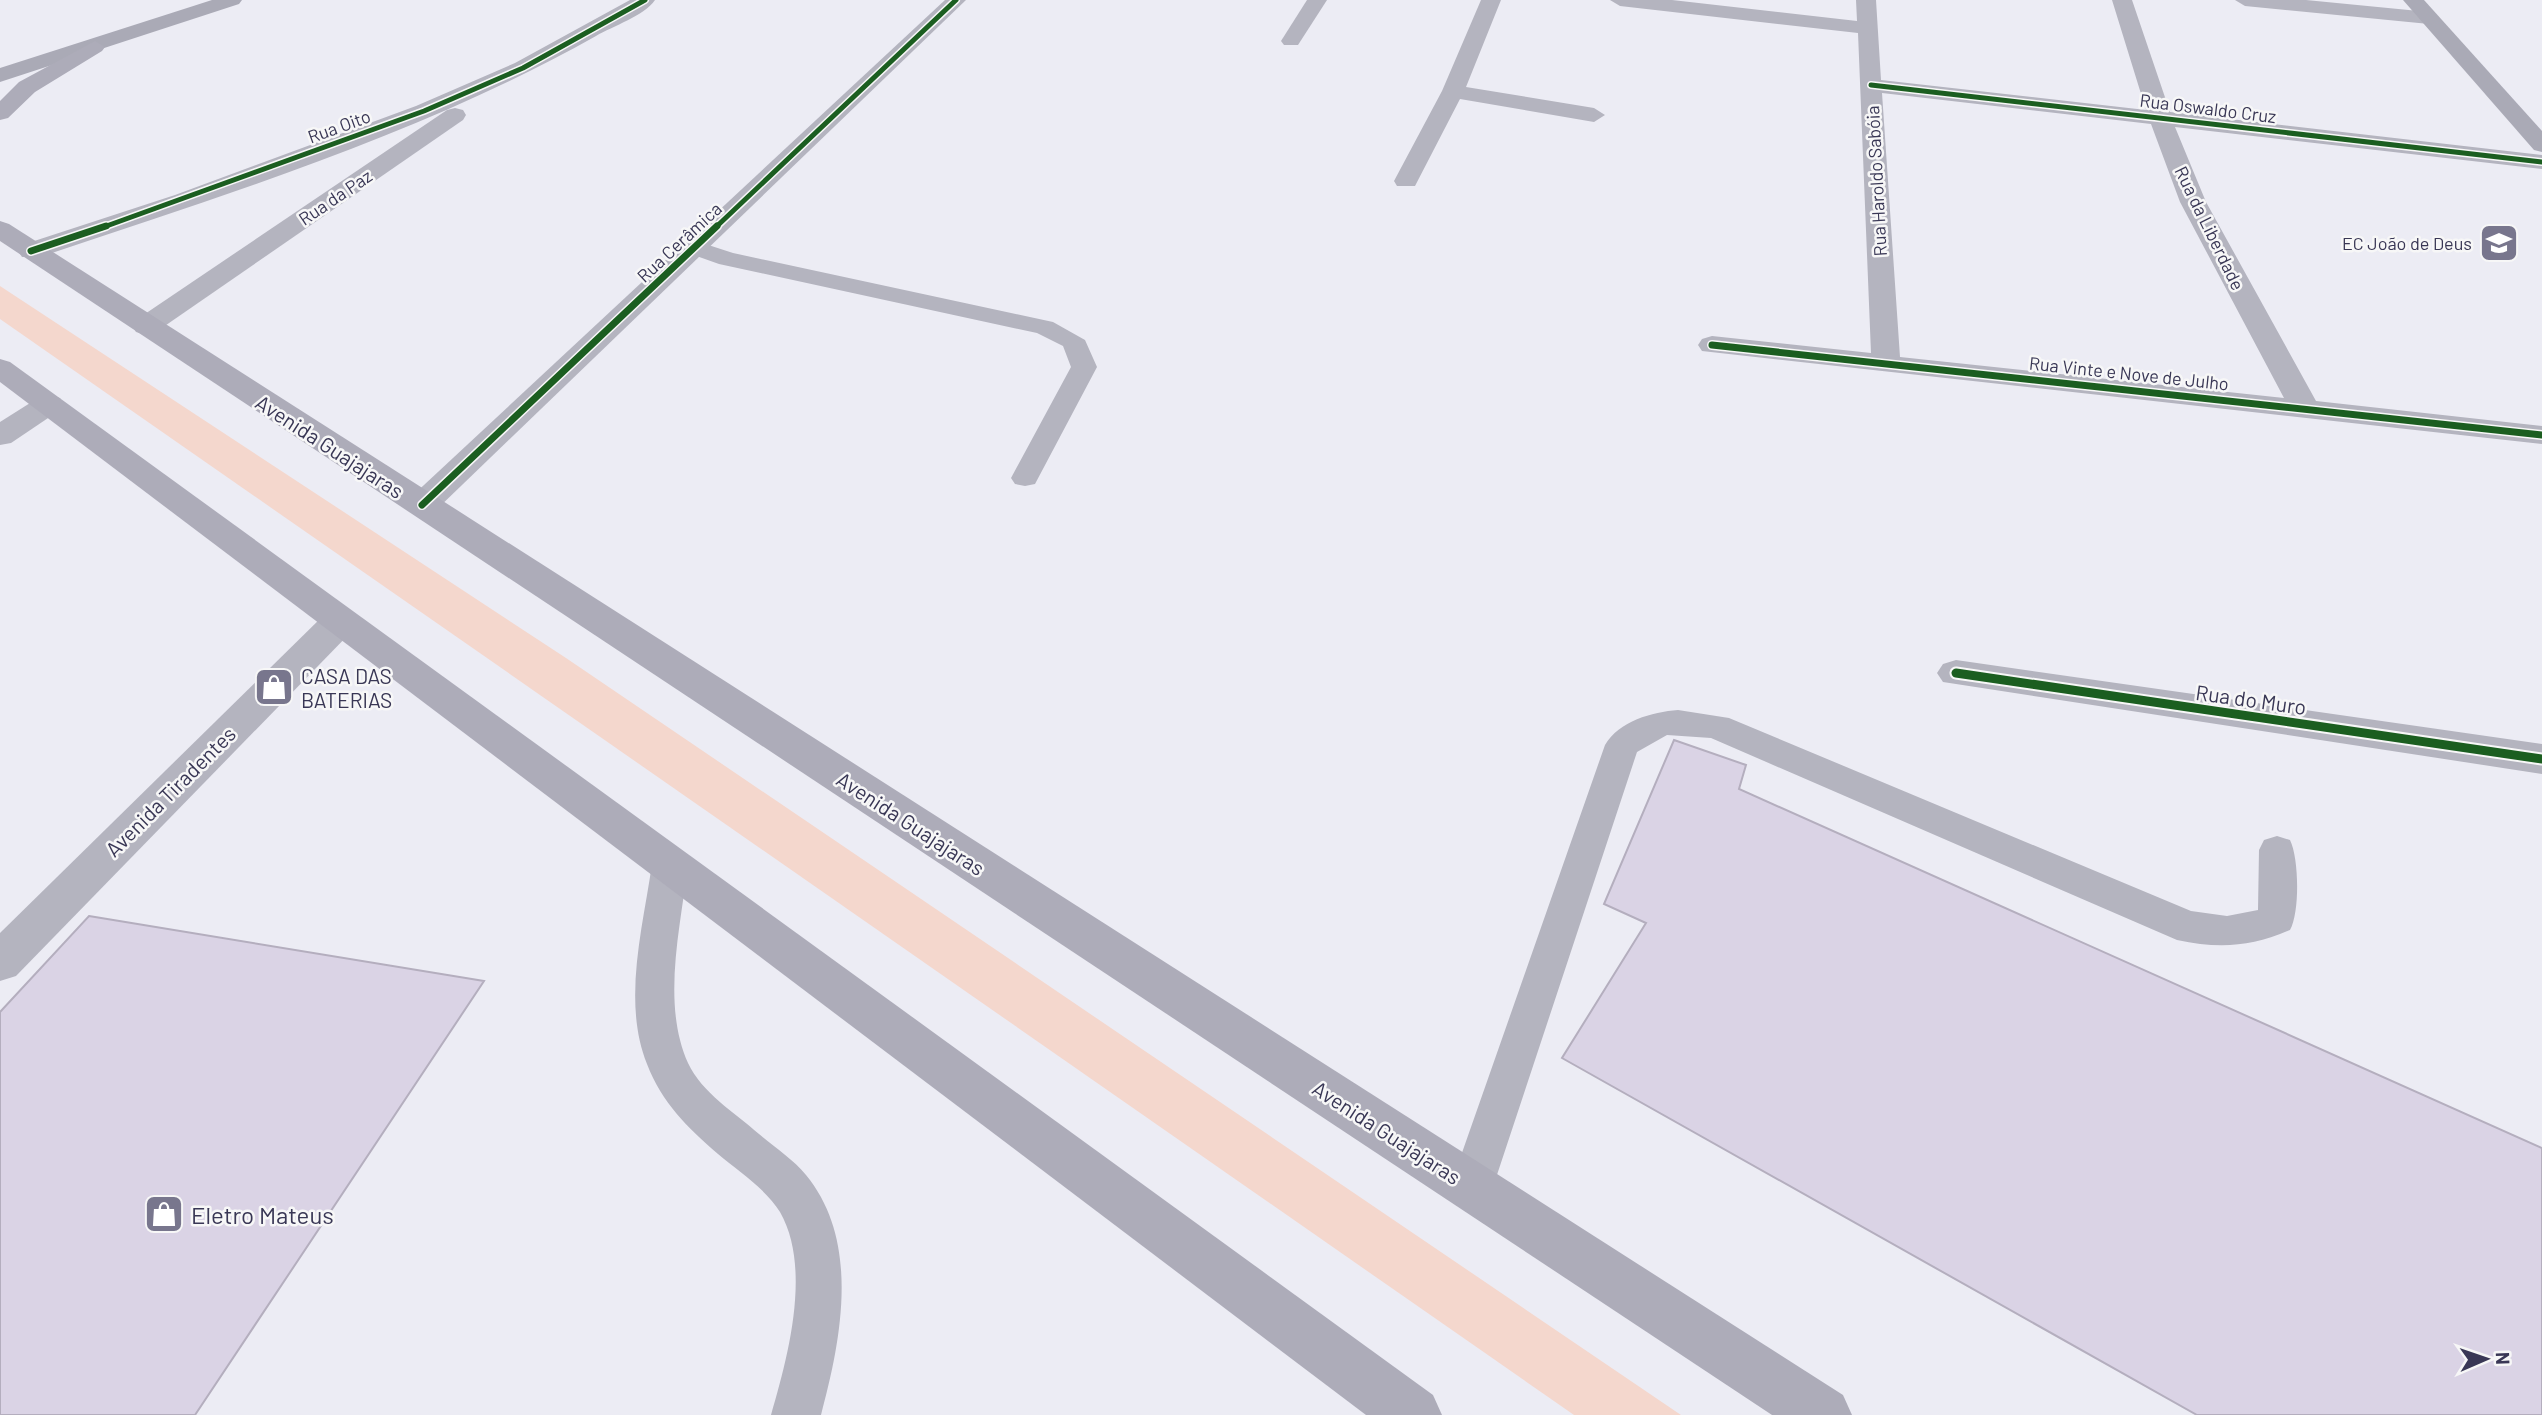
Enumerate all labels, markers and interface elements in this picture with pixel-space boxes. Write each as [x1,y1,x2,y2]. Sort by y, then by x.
street label: Rua Oswaldo Cruz [2139,89,2277,127]
street label: Rua Oito [305,104,373,148]
street label: Rua Haroldo Sabóia [1861,105,1891,257]
street label: Rua da Liberdade [2170,162,2250,294]
street label: Rua da Paz [294,164,376,230]
street label: Rua Cerâmica [632,197,726,287]
school or university icon: EC João de Deus [2478,222,2520,264]
place label: EC João de Deus [2342,232,2472,254]
street label: Rua Vinte e Nove de Julho [2028,352,2230,394]
street label: Avenida Guajajaras [251,389,409,503]
place label: CASA DAS BATERIAS [301,663,392,712]
shop icon: CASA DAS BATERIAS [253,666,295,708]
street label: Rua do Muro [2194,679,2308,719]
street label: Avenida Tiradentes [100,721,240,861]
street label: Avenida Guajajaras [832,766,990,880]
street label: Avenida Guajajaras [1308,1075,1466,1189]
shop icon: Eletro Mateus [143,1193,185,1235]
place label: Eletro Mateus [191,1200,334,1229]
north arrow [2451,1324,2521,1394]
text: N [2492,1352,2515,1365]

